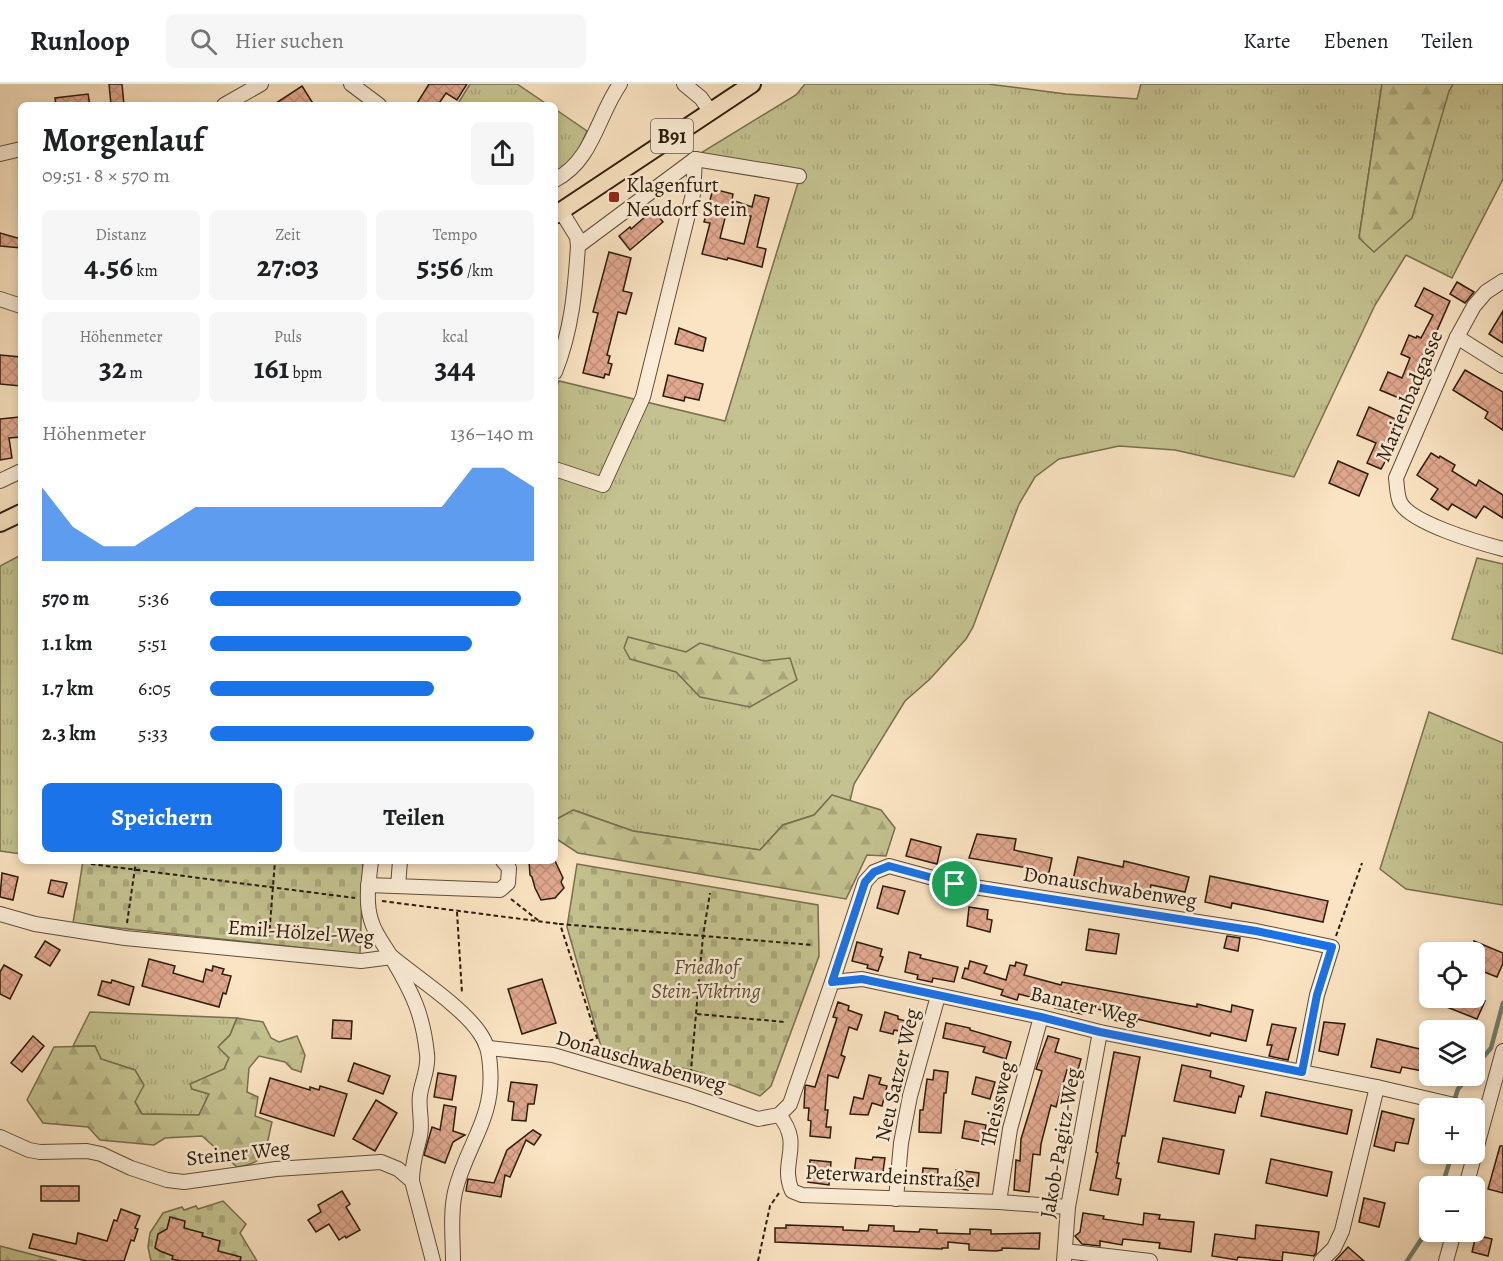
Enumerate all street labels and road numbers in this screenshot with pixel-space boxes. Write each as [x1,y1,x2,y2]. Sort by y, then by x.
road number: B91 [651,119,693,153]
street label: Marienbadgasse [1369,326,1449,466]
street label: Donauschwabenweg [1021,859,1199,915]
street label: Emil-Hölzel-Weg [227,913,376,951]
street label: Banater Weg [1027,979,1141,1031]
street label: Neu Satzer Weg [868,1005,926,1144]
street label: Donauschwabenweg [553,1023,730,1099]
street label: Theissweg [974,1058,1021,1150]
street label: Jakob-Pagitz-Weg [1033,1065,1087,1221]
street label: Steiner Weg [185,1134,292,1172]
street label: Peterwardeinstraße [805,1158,975,1194]

